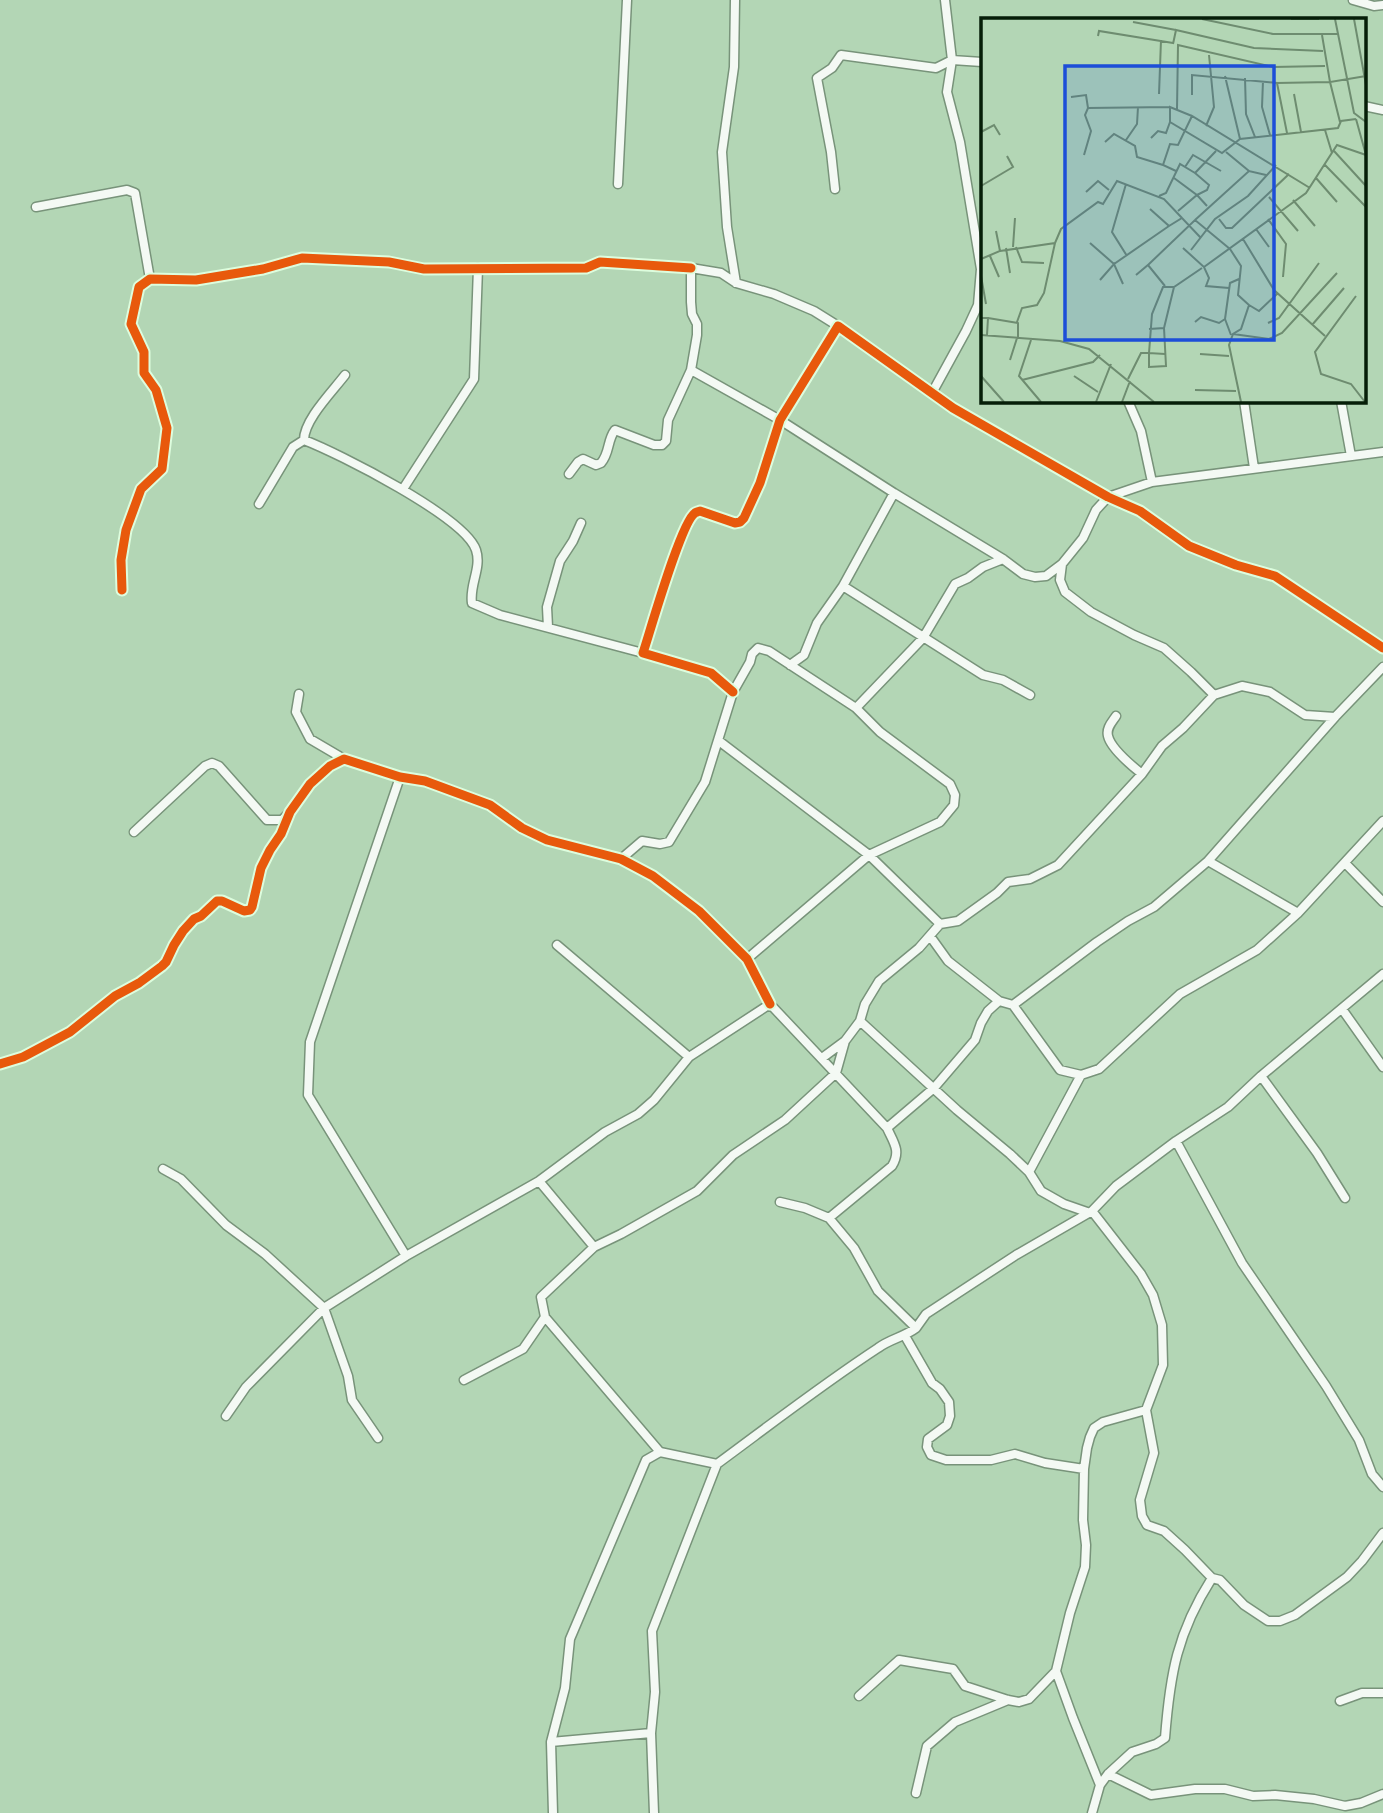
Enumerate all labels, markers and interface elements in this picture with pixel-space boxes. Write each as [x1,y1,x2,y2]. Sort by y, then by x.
inset map [981,18,1366,402]

